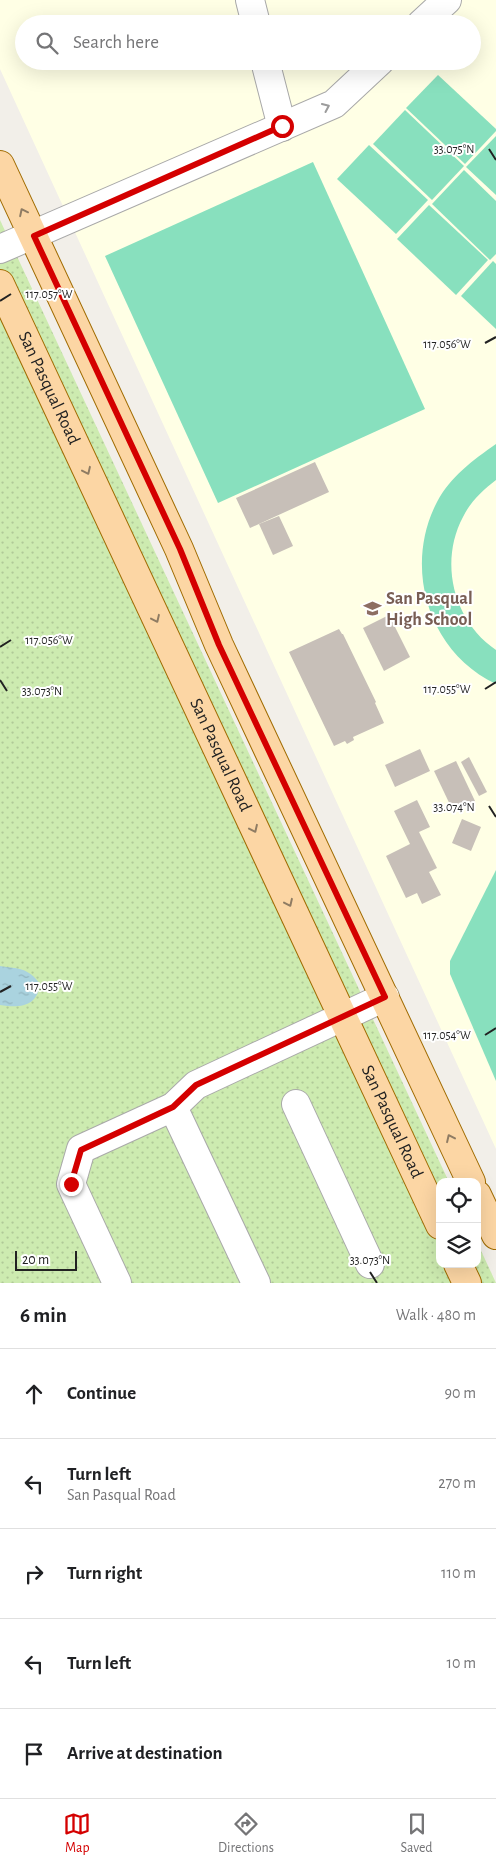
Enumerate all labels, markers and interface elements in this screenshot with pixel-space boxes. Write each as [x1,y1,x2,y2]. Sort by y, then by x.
search box [15,15,481,70]
icon: search [33,29,61,57]
text: Search here [73,33,159,52]
one-way arrow [321,102,330,113]
route start [271,115,294,138]
text: 33.075°N [434,143,474,155]
one-way arrow [18,208,29,217]
text: 117.057°W [26,288,73,300]
street label: San Pasqual Road [15,329,83,447]
text: 117.056°W [423,338,471,350]
one-way arrow [81,466,91,475]
place label: San Pasqual High School [386,590,473,629]
school or university icon: San Pasqual High School [362,599,382,619]
one-way arrow [149,614,160,623]
text: 117.056°W [25,634,73,646]
text: 117.055°W [424,683,471,695]
text: 33.073°N [22,685,62,697]
street label: San Pasqual Road [186,696,254,814]
text: 33.074°N [433,801,475,813]
one-way arrow [248,824,258,833]
one-way arrow [283,898,293,907]
text: 117.055°W [26,980,73,992]
text: 117.054°W [423,1029,471,1041]
street label: San Pasqual Road [358,1063,426,1181]
one-way arrow [446,1134,457,1143]
route end [60,1173,83,1196]
map controls [436,1178,481,1268]
button: locate [436,1178,481,1223]
button: layers [436,1223,481,1268]
scale bar [15,1248,78,1271]
text: 20 m [22,1253,49,1267]
text: 33.073°N [350,1254,390,1266]
text: 6 min [20,1305,67,1326]
text: Walk · 480 m [396,1307,476,1323]
icon: ahead [20,1380,48,1408]
text: Continue [67,1384,136,1403]
text: 90 m [445,1385,476,1401]
text: Turn left [67,1465,131,1484]
icon: left [20,1470,48,1498]
text: 270 m [438,1475,476,1491]
text: San Pasqual Road [67,1487,176,1503]
icon: right [20,1560,48,1588]
text: Turn right [67,1564,142,1583]
text: 110 m [441,1565,476,1581]
icon: left [20,1650,48,1678]
text: Turn left [67,1654,131,1673]
text: 10 m [447,1655,476,1671]
icon: arrive [20,1740,48,1768]
text: Arrive at destination [67,1744,223,1763]
tab: Map [63,1810,91,1857]
tab: Directions [218,1810,274,1857]
tab: Saved [401,1810,433,1857]

